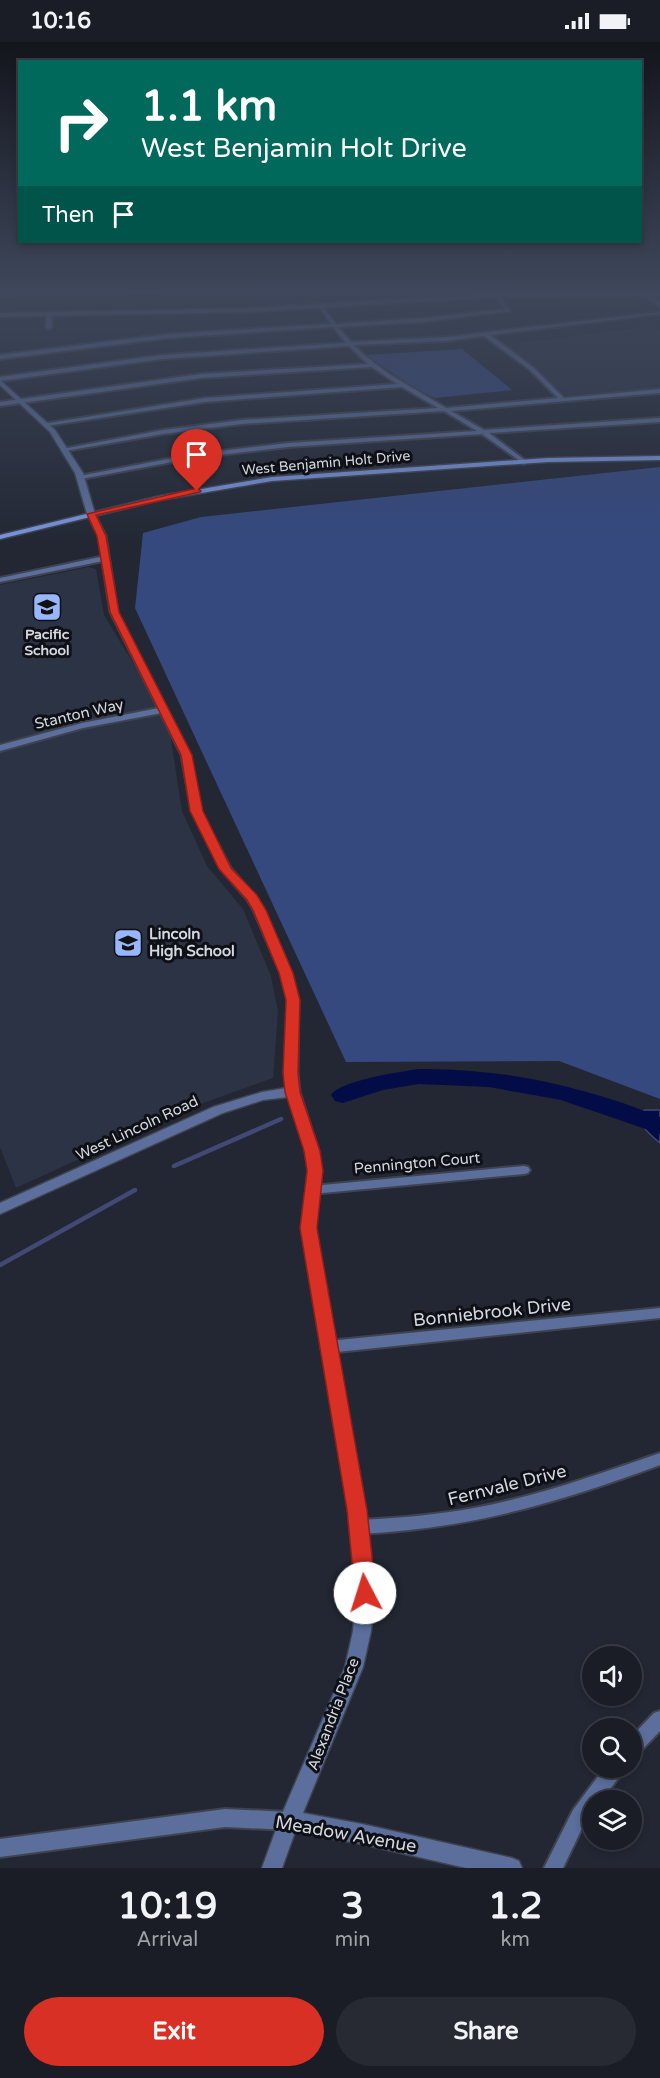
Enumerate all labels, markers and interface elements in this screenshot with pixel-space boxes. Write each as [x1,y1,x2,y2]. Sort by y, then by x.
text: 10:16 [30,8,91,34]
text: 1.1 km [141,81,277,132]
icon: right [42,84,120,162]
text: West Benjamin Holt Drive [141,132,467,165]
icon: arrive [107,198,140,231]
text: Then [42,202,95,228]
pin [171,429,222,491]
icon: arrive [180,438,213,471]
street label: West Benjamin Holt Drive [241,447,411,479]
school or university icon: Pacific School [31,591,63,623]
place label: Pacific School [24,626,70,659]
street label: Stanton Way [33,695,125,733]
place label: Lincoln High School [149,925,235,961]
school or university icon: Lincoln High School [112,927,144,959]
street label: West Lincoln Road [73,1092,201,1164]
street label: Pennington Court [353,1148,481,1177]
street label: Bonniebrook Drive [412,1293,572,1331]
street label: Fernvale Drive [445,1460,569,1510]
position arrow [333,1561,397,1625]
map controls [582,1646,642,1850]
button: sound [582,1646,642,1706]
street label: Alexandria Place [303,1655,363,1773]
button: search [582,1718,642,1778]
button: layers [582,1790,642,1850]
street label: Meadow Avenue [274,1811,418,1857]
text: 10:19 [118,1885,217,1928]
text: 3 [341,1885,364,1928]
text: 1.2 [488,1885,542,1928]
text: Arrival [137,1928,198,1952]
text: min [335,1928,370,1952]
text: km [501,1928,530,1952]
button: Exit [24,1997,324,2066]
button: Share [336,1997,636,2066]

